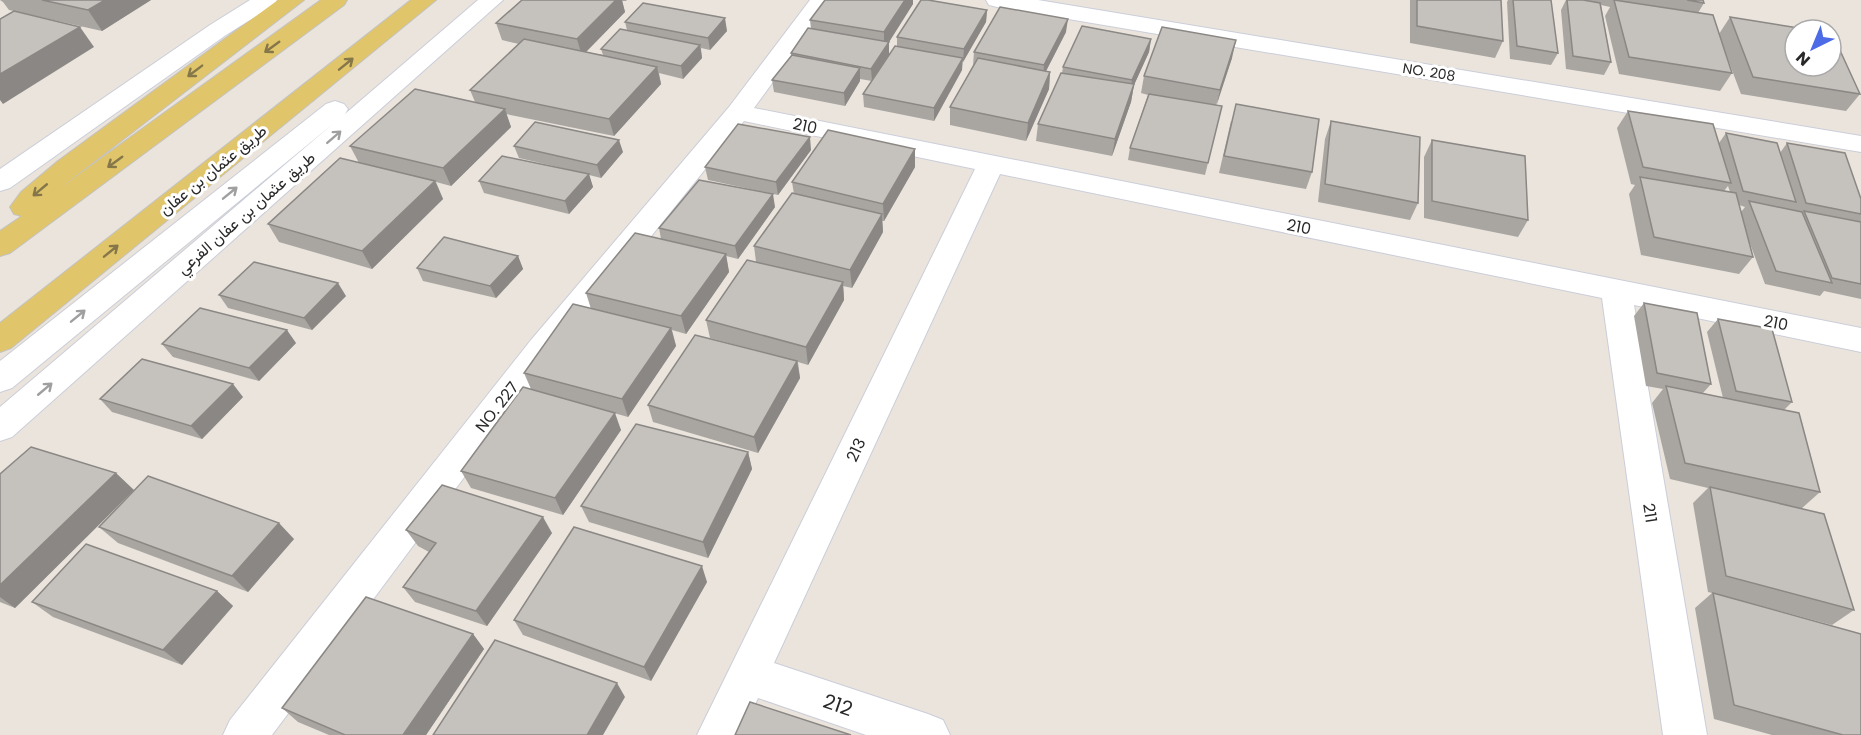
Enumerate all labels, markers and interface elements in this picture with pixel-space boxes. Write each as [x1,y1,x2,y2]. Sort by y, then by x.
north arrow [1783,18,1843,78]
one-way arrow [264,41,280,53]
text: N [1791,46,1815,71]
one-way arrow [337,57,353,70]
street label: NO. 208 [1401,58,1457,86]
one-way arrow [187,65,203,78]
street label: 210 [791,112,819,140]
street label: طريق عثمان بن عفان [154,119,272,221]
one-way arrow [326,130,341,144]
street label: طريق عثمان بن عفان الفرعي [172,146,322,281]
one-way arrow [107,156,123,169]
one-way arrow [33,183,48,197]
one-way arrow [221,186,237,199]
street label: 210 [1285,213,1313,241]
one-way arrow [103,244,119,257]
one-way arrow [70,309,86,322]
street label: 210 [1762,309,1790,337]
street label: NO. 227 [470,377,524,437]
one-way arrow [37,382,53,395]
street label: 213 [841,434,871,466]
street label: 211 [1637,502,1663,524]
street label: 212 [820,687,856,723]

